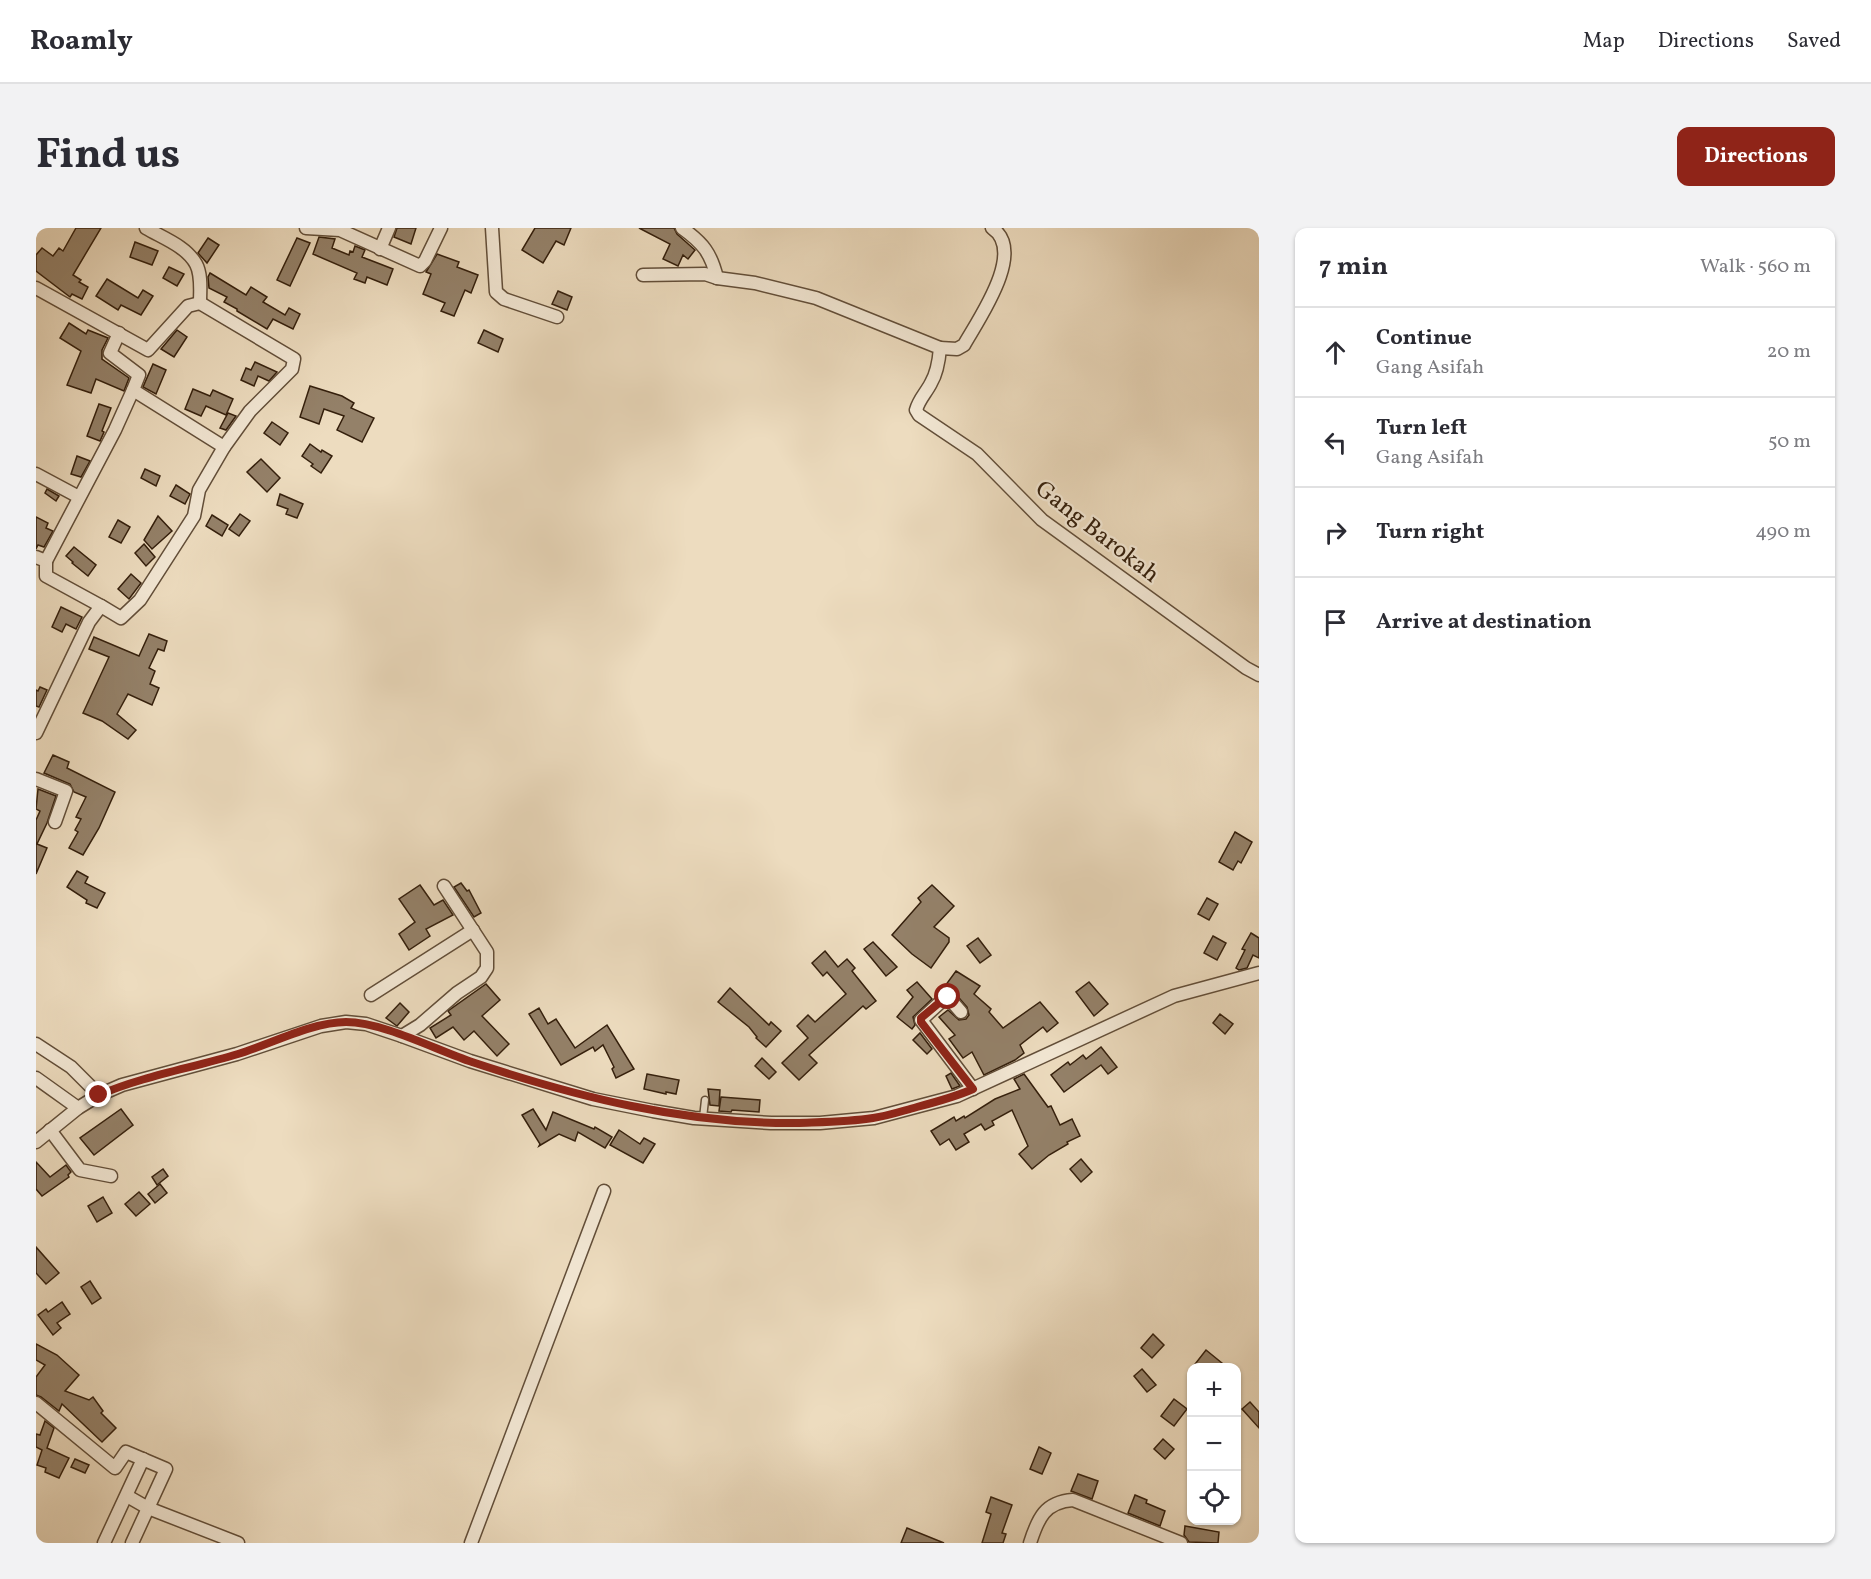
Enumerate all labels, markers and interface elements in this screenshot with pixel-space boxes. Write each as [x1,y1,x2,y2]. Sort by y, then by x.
text: Roamly [30,22,133,61]
text: Map [1583,27,1625,56]
text: Directions [1658,27,1754,56]
text: Saved [1787,27,1841,56]
text: Find us [36,127,180,186]
button: Directions [1677,127,1835,186]
text: 7 min [1319,249,1388,285]
text: Walk · 560 m [1700,253,1811,281]
text: Continue [1376,323,1472,354]
icon: ahead [1319,336,1352,369]
text: 20 m [1767,338,1811,366]
text: Gang Asifah [1376,354,1484,382]
text: Turn left [1376,413,1467,444]
icon: left [1319,426,1352,459]
text: 50 m [1768,428,1811,456]
text: Gang Asifah [1376,444,1484,472]
street label: Gang Barokah [1027,473,1166,592]
icon: right [1319,516,1352,549]
text: Turn right [1376,517,1484,548]
text: 490 m [1755,518,1811,546]
icon: arrive [1319,606,1352,639]
text: Arrive at destination [1376,607,1592,638]
route start [934,983,960,1009]
route end [85,1081,111,1107]
map controls [1187,1363,1241,1525]
button: + [1187,1363,1241,1417]
button: − [1187,1417,1241,1471]
button: locate [1187,1471,1241,1525]

